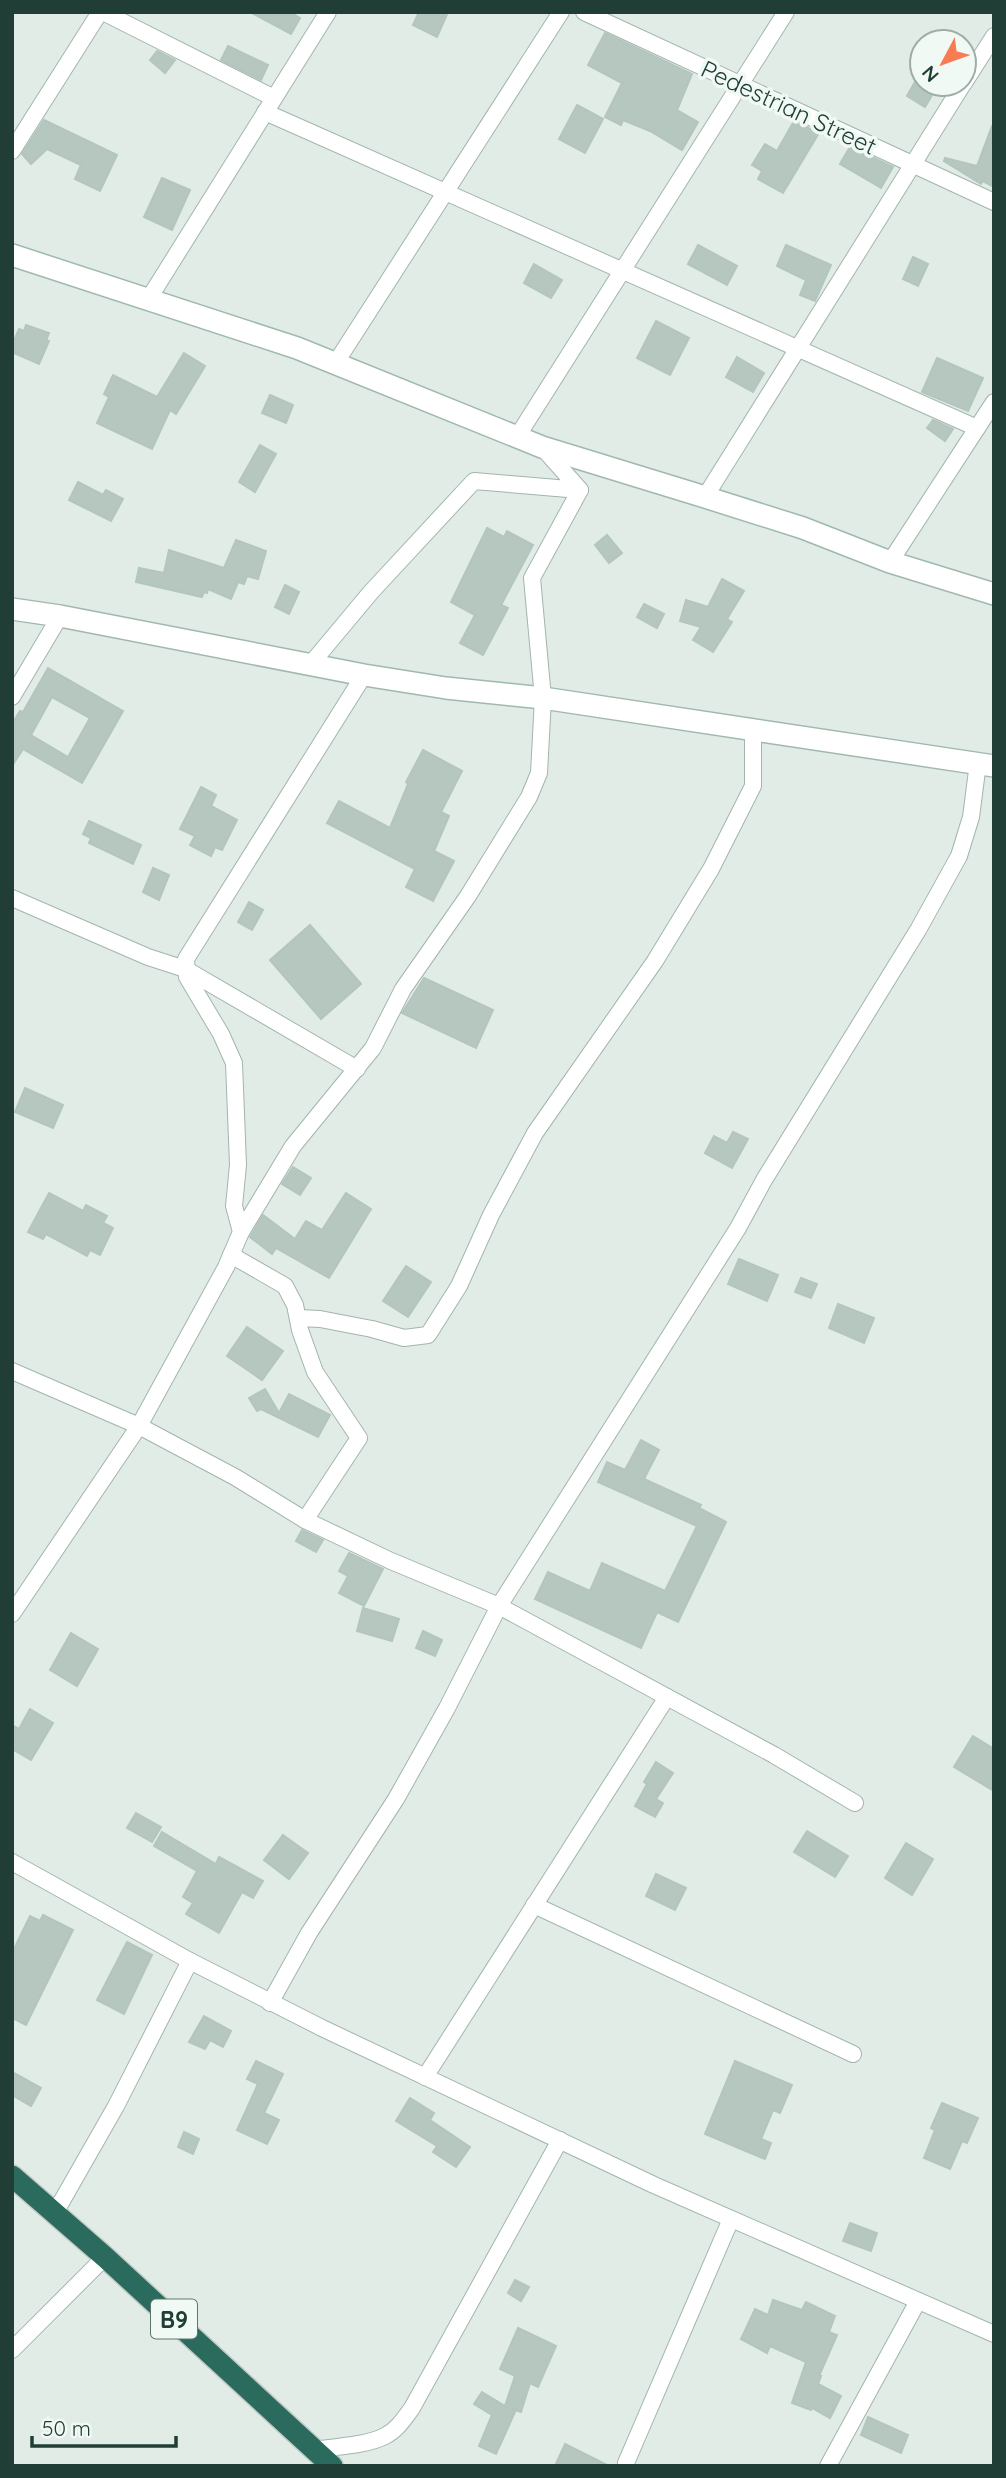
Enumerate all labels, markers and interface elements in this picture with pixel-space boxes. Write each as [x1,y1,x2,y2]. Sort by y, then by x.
north arrow [908,28,978,98]
street label: Pedestrian Street [697,53,881,161]
text: N [917,61,944,87]
road number: B9 [151,2300,197,2338]
scale bar [32,2404,175,2448]
text: 50 m [42,2415,91,2441]

